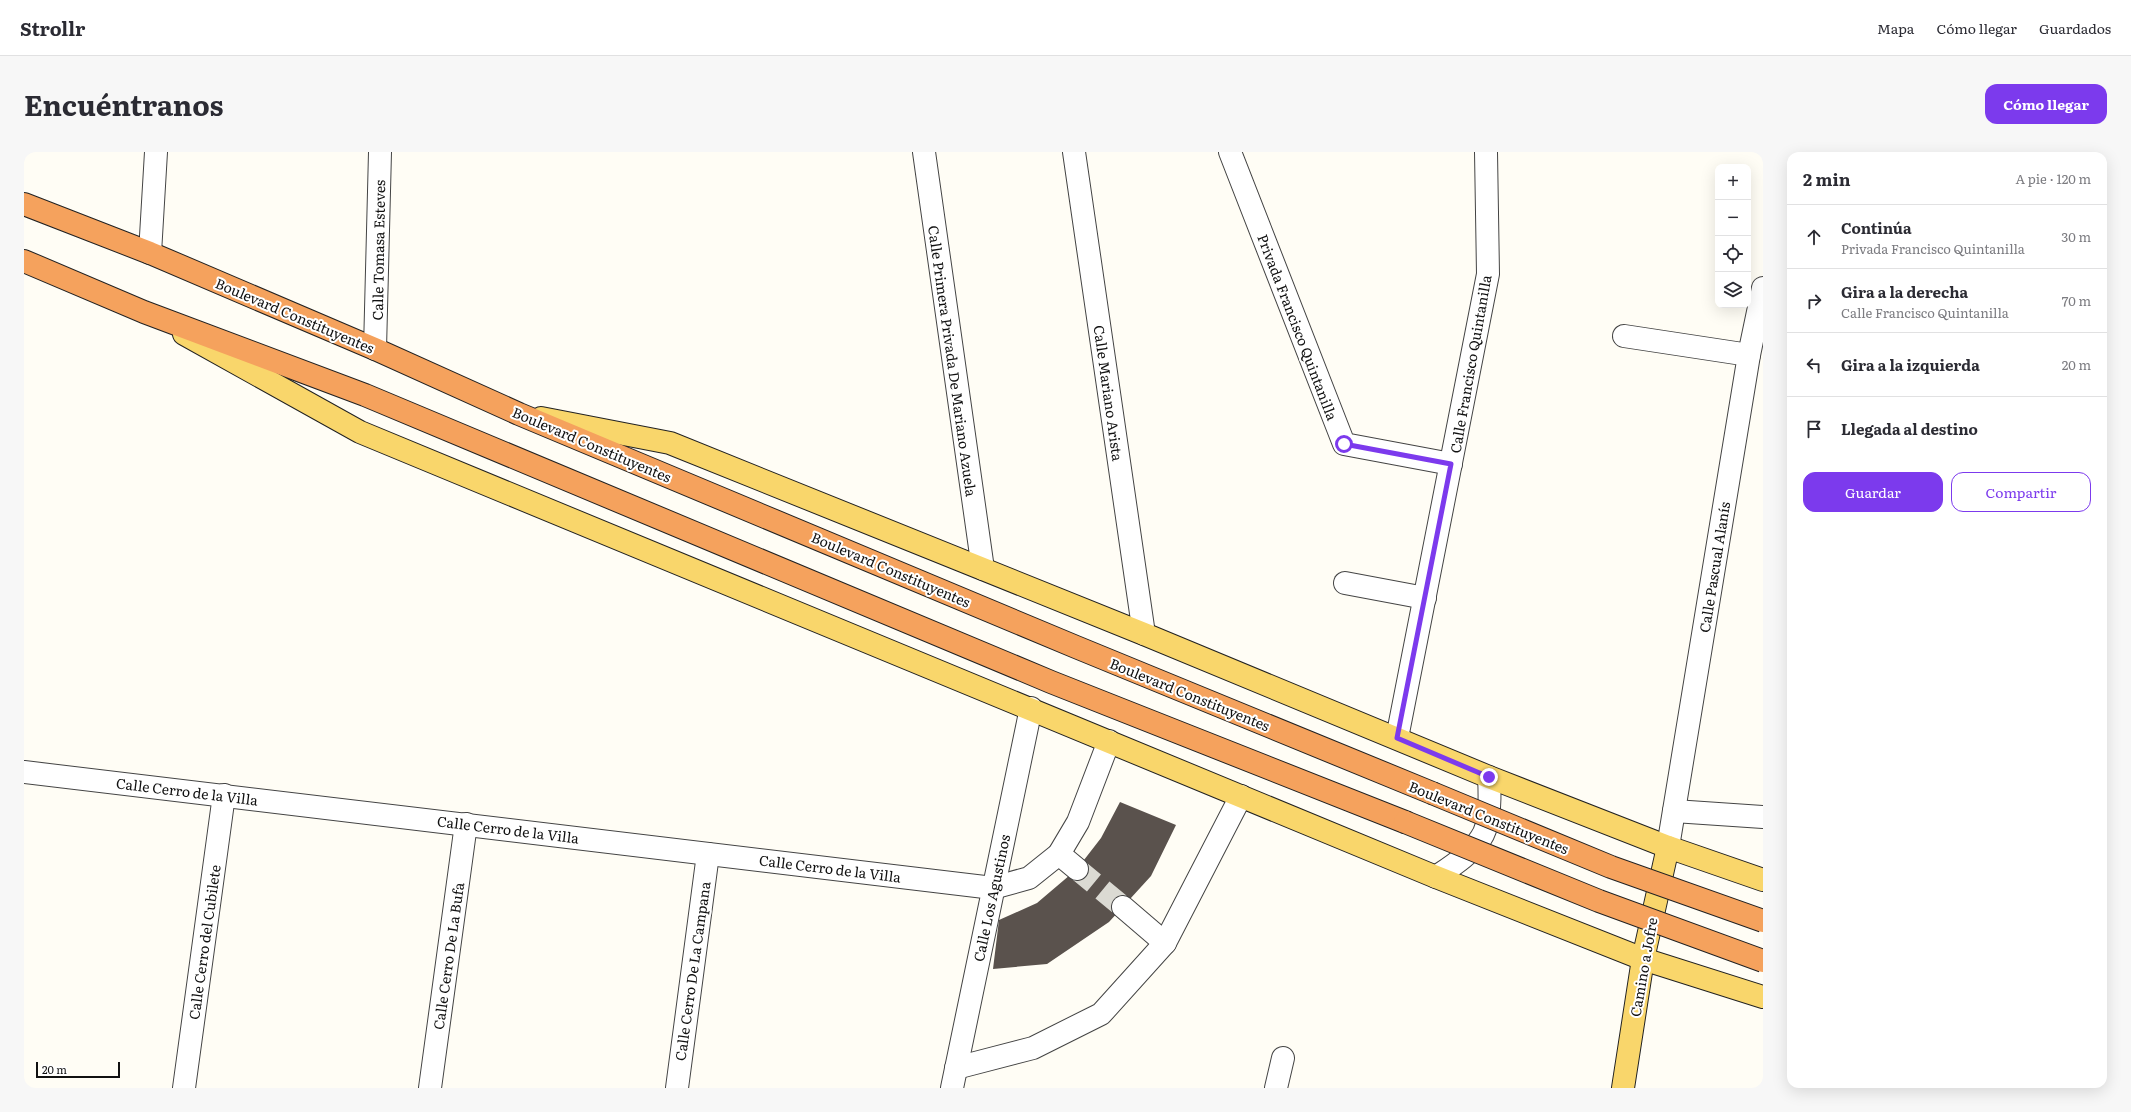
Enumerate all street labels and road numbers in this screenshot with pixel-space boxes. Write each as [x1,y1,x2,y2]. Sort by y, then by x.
street label: Calle Tomasa Esteves [367,180,389,320]
street label: Calle Primera Privada De Mariano Azuela [924,224,982,498]
street label: Privada Francisco Quintanilla [1253,231,1343,423]
street label: Boulevard Constituyentes [212,272,378,358]
street label: Calle Francisco Quintanilla [1444,273,1496,455]
street label: Calle Mariano Arista [1090,324,1129,463]
street label: Boulevard Constituyentes [509,401,675,487]
street label: Calle Pascual Alanís [1694,500,1734,634]
street label: Boulevard Constituyentes [808,526,974,612]
street label: Boulevard Constituyentes [1107,653,1273,735]
street label: Calle Cerro de la Villa [115,772,260,810]
street label: Boulevard Constituyentes [1406,776,1572,858]
street label: Calle Cerro de la Villa [436,810,581,848]
street label: Calle Los Agustinos [968,833,1014,963]
street label: Calle Cerro de la Villa [758,849,903,887]
street label: Calle Cerro del Cubilete [183,863,225,1021]
street label: Calle Cerro De La Campana [670,880,715,1062]
street label: Calle Cerro De La Bufa [428,881,468,1031]
street label: Camino a Jofre [1624,916,1662,1018]

